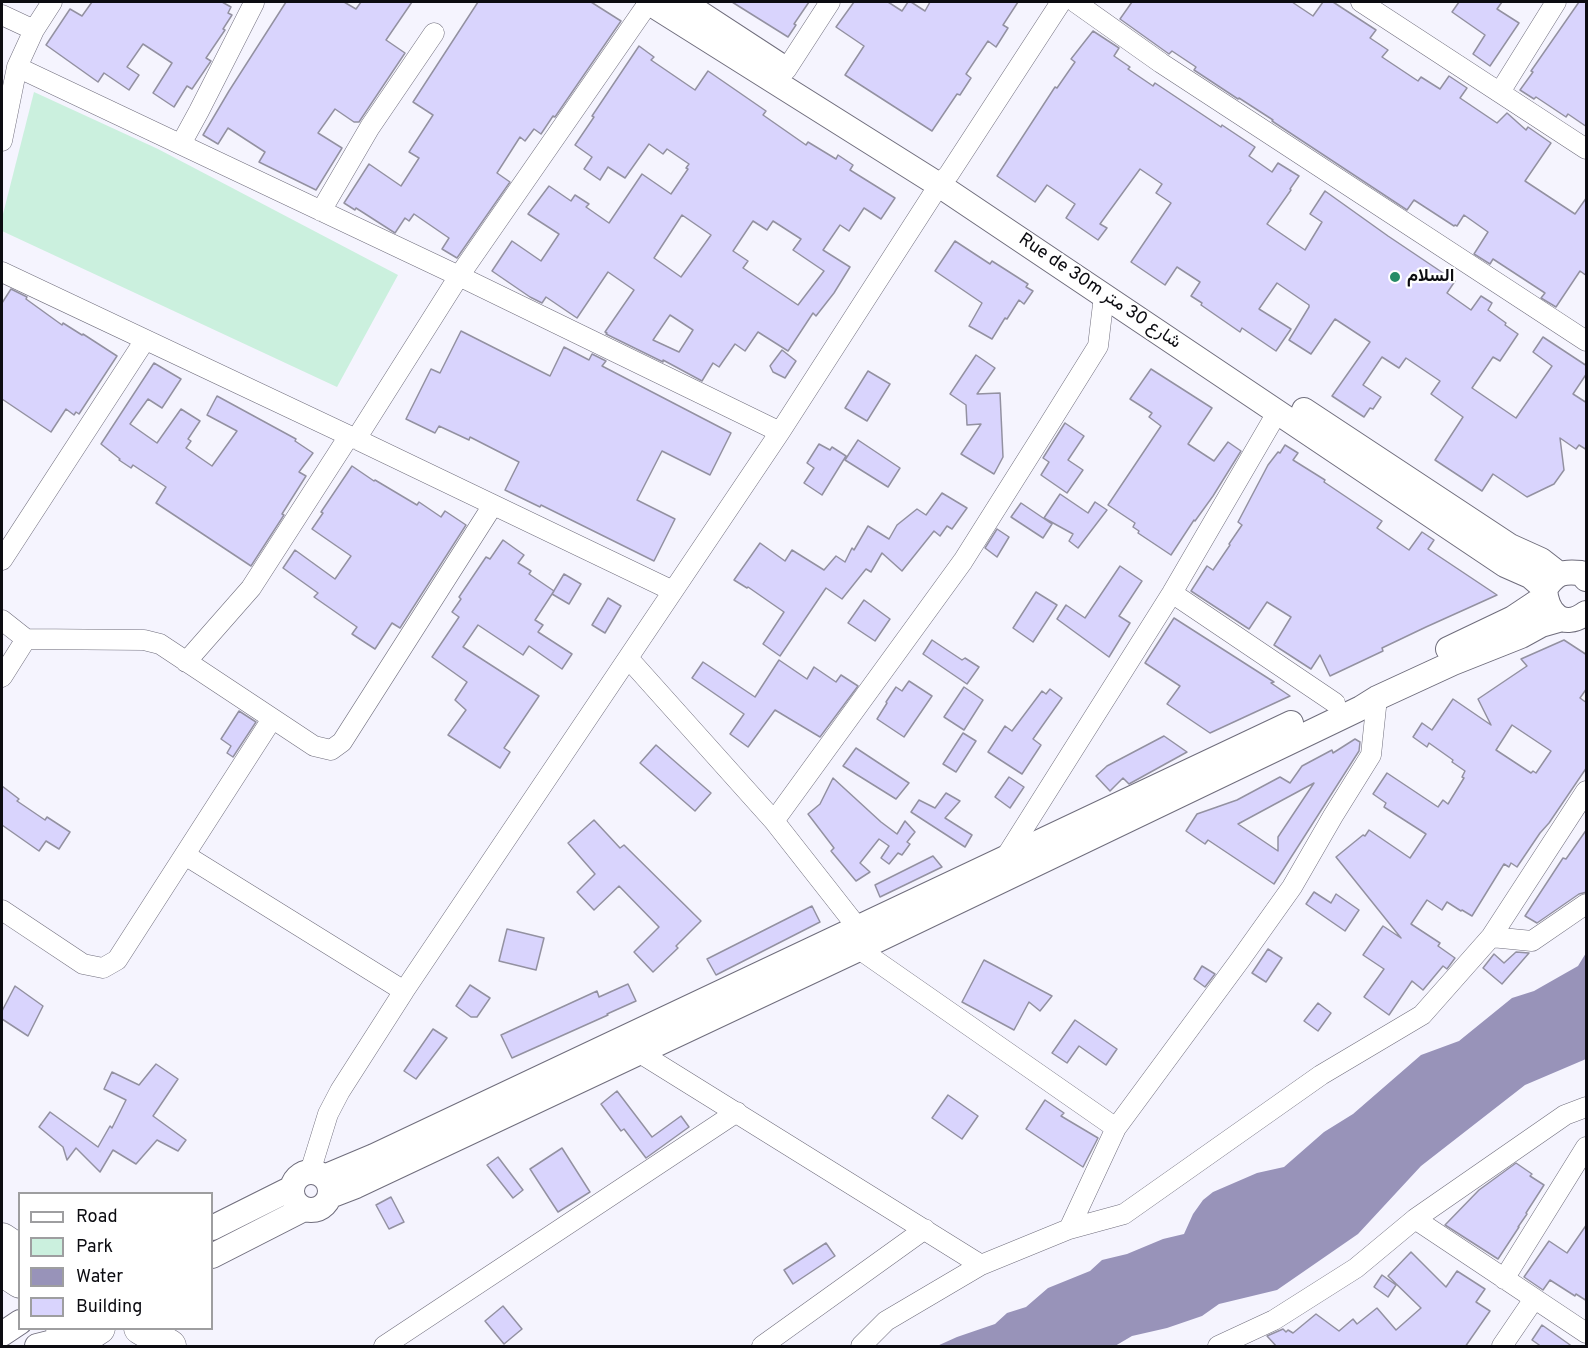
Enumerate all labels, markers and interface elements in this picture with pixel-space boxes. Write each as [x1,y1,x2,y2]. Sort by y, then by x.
street label: Rue de 30m شارع 30 متر [1014,230,1184,354]
place label: السلام [1407,266,1454,288]
marker: السلام [1388,270,1402,284]
legend [18,1192,213,1330]
text: Road [76,1206,118,1229]
text: Park [76,1236,113,1259]
text: Water [76,1266,123,1289]
text: Building [76,1296,142,1319]

